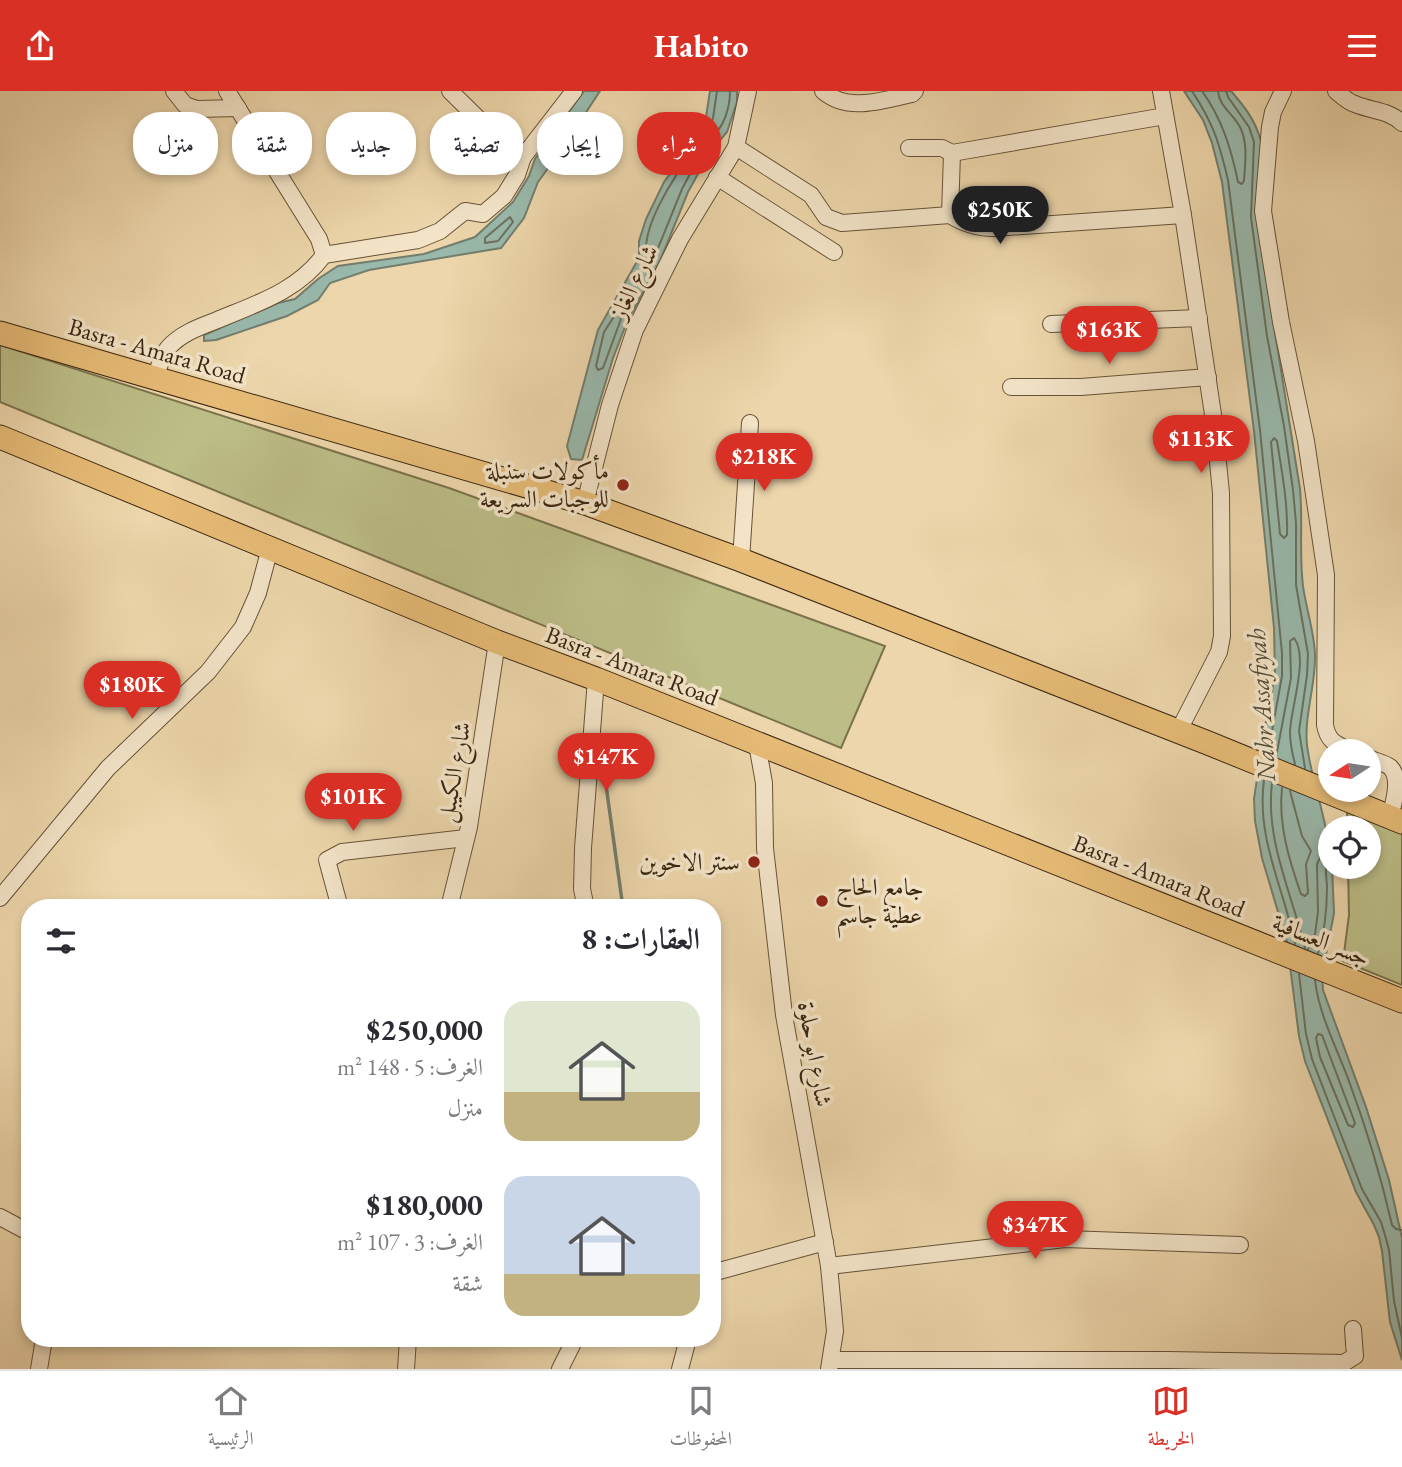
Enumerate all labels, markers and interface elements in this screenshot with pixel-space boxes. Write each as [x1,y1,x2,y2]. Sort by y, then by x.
text: Habito [654,25,748,67]
icon: share [21,27,59,65]
icon: menu [1343,27,1381,65]
chip: منزل [133,112,218,175]
chip: شقة [232,112,312,175]
chip: جديد [326,112,416,175]
chip: تصفية [430,112,523,175]
chip: إيجار [537,112,623,175]
chip: شراء [637,112,721,175]
pin: $250K [951,187,1049,246]
text: $250K [968,194,1032,224]
street label: شارع الغاز [601,239,669,328]
pin: $163K [1060,307,1158,366]
street label: Basra - Amara Road [65,310,250,391]
text: $163K [1077,314,1141,344]
pin: $113K [1152,415,1250,475]
text: $113K [1169,423,1233,453]
pin: $218K [715,433,813,493]
text: $218K [732,441,796,471]
place label: مأكولات سنبلة للوجبات السريعة [480,454,609,515]
marker: مأكولات سنبلة للوجبات السريعة [615,477,631,493]
street label: Basra - Amara Road [541,618,724,713]
water label: Nahr Assafiyah [1239,627,1283,784]
pin: $180K [83,661,181,721]
text: $180K [100,669,164,699]
street label: شارع الكيبل [429,719,483,825]
pin: $147K [557,733,655,793]
north arrow [1318,739,1381,801]
map controls [1318,739,1381,879]
text: $147K [574,741,638,771]
pin: $101K [304,773,402,833]
text: $101K [321,781,385,811]
button: locate [1318,816,1381,879]
street label: Basra - Amara Road [1069,827,1250,924]
place label: سنتر الاخوين [639,846,740,877]
marker: سنتر الاخوين [746,854,762,870]
place label: جامع الحاج عطية جاسم [836,871,924,939]
marker: جامع الحاج عطية جاسم [814,893,830,909]
street label: جسر العسافية [1268,906,1374,974]
text: العقارات: 8 [581,919,700,958]
icon: filters [42,922,80,960]
street label: شارع ابو حلوة [786,999,840,1110]
text: $250,000 [367,1010,483,1049]
icon: home [560,1029,644,1113]
text: الغرف: 5 · 148 m² [337,1052,483,1082]
text: منزل [448,1093,483,1123]
text: $180,000 [367,1185,483,1224]
pin: $347K [986,1201,1084,1261]
icon: home [560,1204,644,1288]
text: $347K [1003,1209,1067,1239]
text: الغرف: 3 · 107 m² [337,1227,483,1257]
text: شقة [453,1268,483,1298]
tab: الرئيسية [208,1382,254,1457]
tab: المحفوظات [669,1382,732,1457]
tab: الخريطة [1148,1382,1194,1457]

